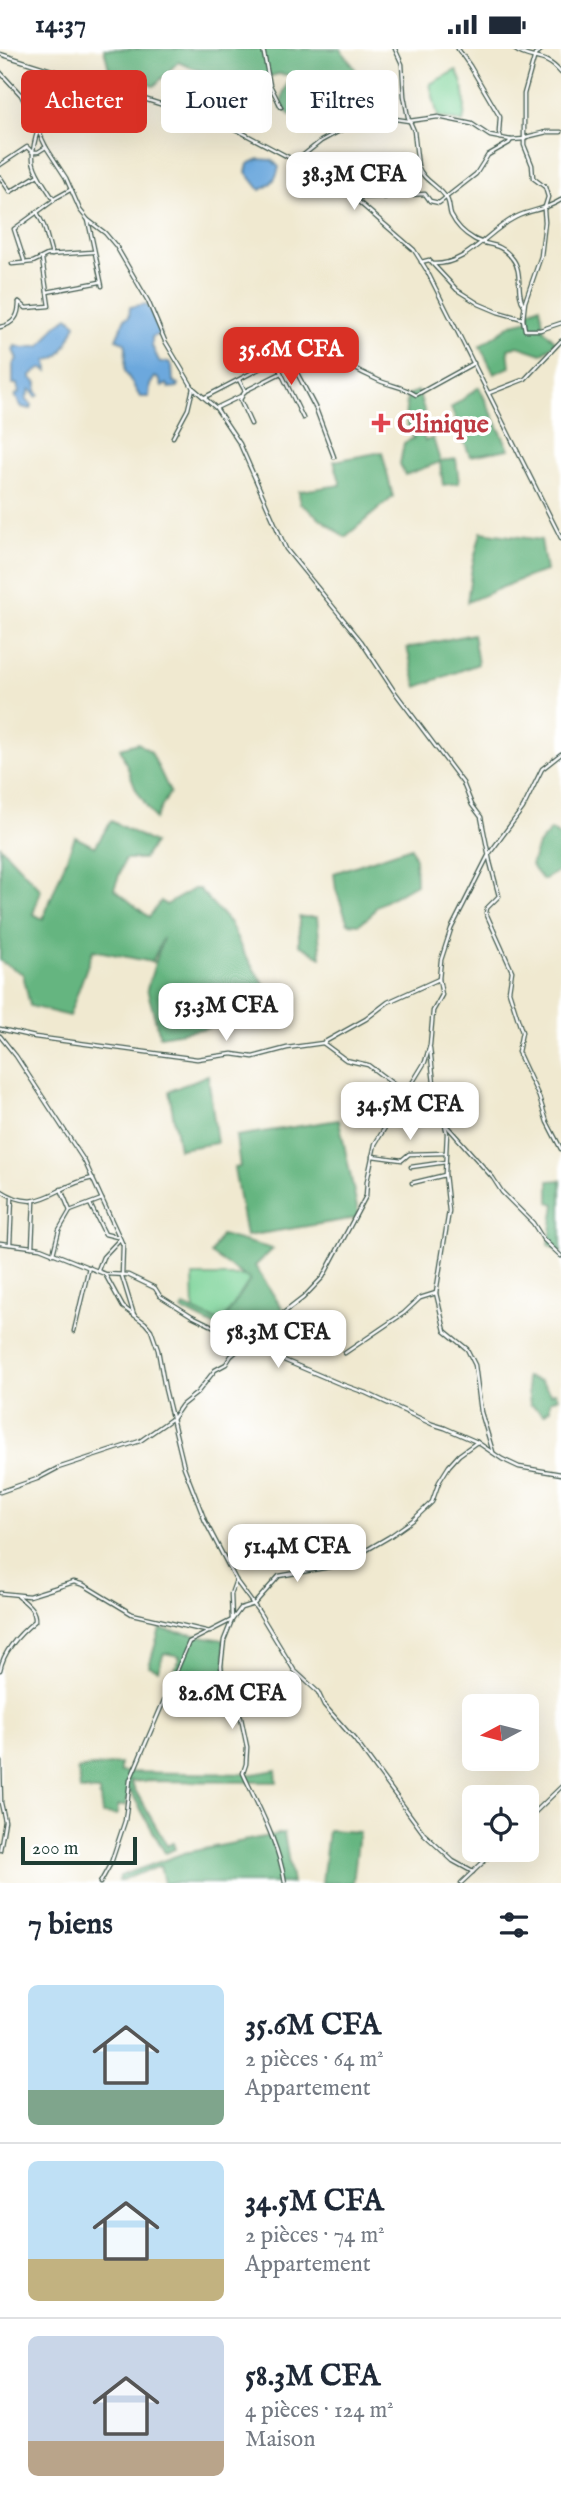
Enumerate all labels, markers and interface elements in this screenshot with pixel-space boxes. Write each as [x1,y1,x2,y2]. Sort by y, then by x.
text: 14:37 [35,8,86,41]
chip: Acheter [21,70,147,133]
chip: Louer [161,70,272,133]
chip: Filtres [286,70,398,133]
pin: 38.3M CFA [274,153,434,212]
text: 38.3M CFA [302,160,406,189]
pin: 35.6M CFA [211,327,371,387]
text: 35.6M CFA [239,335,343,364]
place label: Clinique [397,408,489,441]
marker: Clinique [371,413,391,433]
pin: 53.3M CFA [146,983,306,1043]
text: 53.3M CFA [174,991,278,1020]
pin: 34.5M CFA [330,1083,490,1142]
text: 34.5M CFA [357,1090,463,1119]
pin: 58.3M CFA [198,1311,358,1370]
text: 58.3M CFA [226,1318,330,1347]
pin: 51.4M CFA [217,1525,377,1584]
text: 51.4M CFA [244,1532,350,1561]
pin: 82.6M CFA [152,1671,312,1731]
text: 82.6M CFA [178,1679,286,1708]
north arrow [462,1694,539,1771]
map controls [462,1694,539,1862]
button: locate [462,1785,539,1862]
scale bar [21,1834,136,1866]
text: 200 m [32,1837,78,1861]
text: 7 biens [28,1906,113,1944]
icon: filters [495,1906,533,1944]
text: 35.6M CFA [245,2007,381,2045]
icon: home [84,2013,168,2097]
text: 2 pièces · 64 m² [245,2045,384,2074]
text: Appartement [245,2074,371,2103]
text: 34.5M CFA [245,2183,384,2221]
icon: home [84,2189,168,2273]
text: 2 pièces · 74 m² [245,2221,385,2250]
text: Appartement [245,2250,371,2279]
text: 58.3M CFA [245,2358,380,2396]
icon: home [84,2364,168,2448]
text: 4 pièces · 124 m² [245,2396,394,2425]
text: Maison [245,2425,315,2454]

